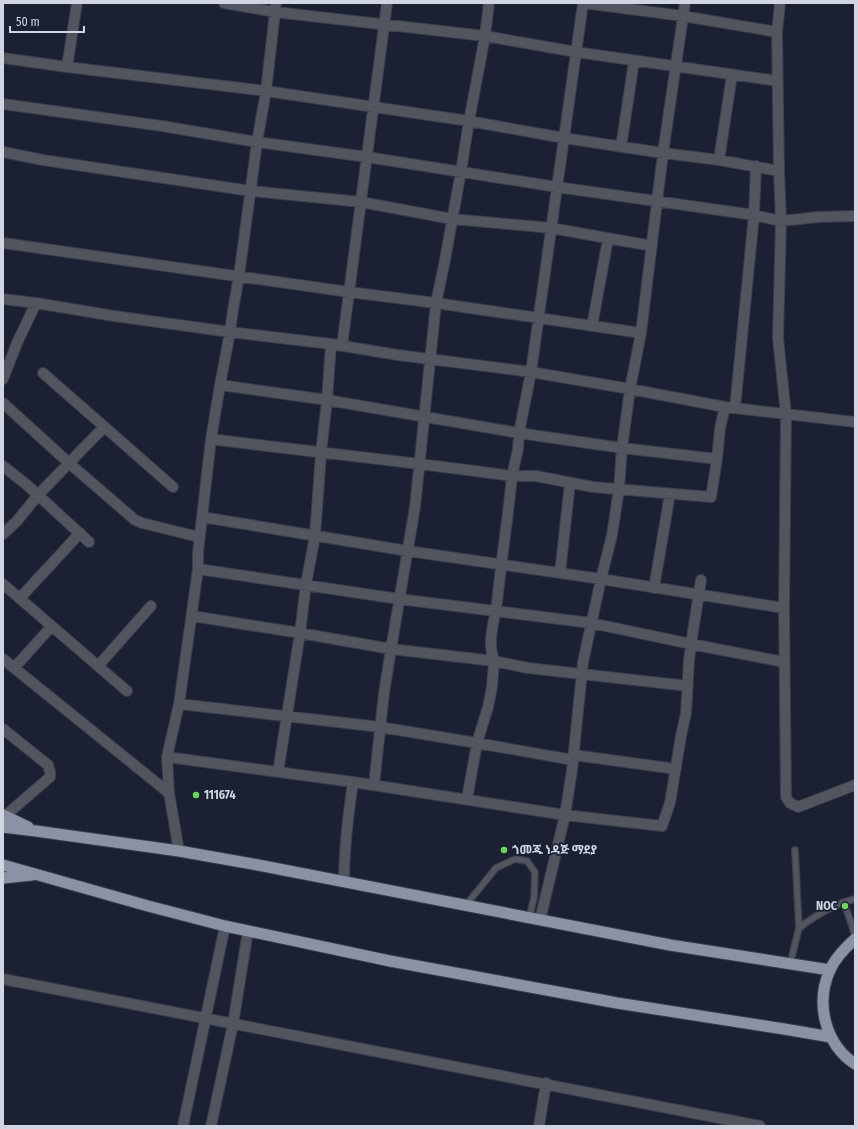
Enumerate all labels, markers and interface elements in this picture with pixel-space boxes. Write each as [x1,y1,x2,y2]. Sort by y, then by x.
scale bar [10,8,84,34]
text: 50 m [16,15,40,29]
place label: 111674 [204,788,236,802]
marker: 111674 [191,790,201,800]
place label: ጎመጁ ነዳጅ ማደያ [512,843,597,857]
marker: ጎመጁ ነዳጅ ማደያ [499,845,509,855]
place label: NOC [816,899,838,913]
marker: NOC [840,901,850,911]

